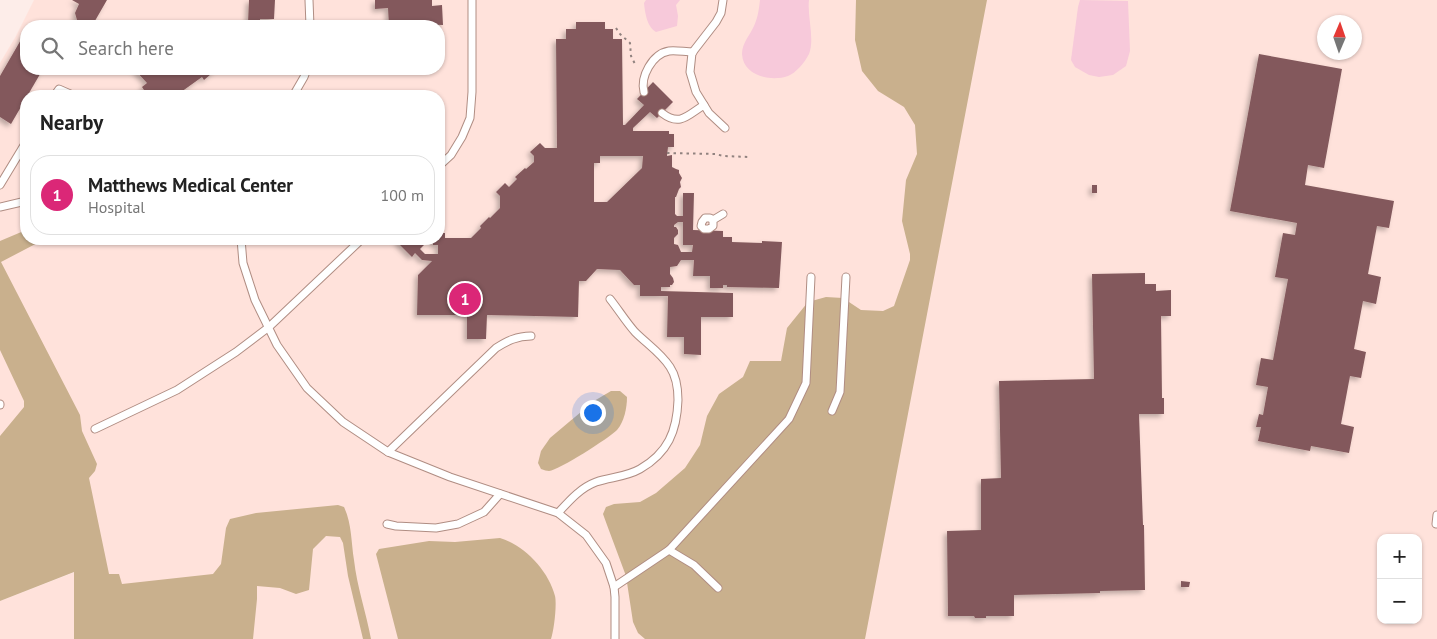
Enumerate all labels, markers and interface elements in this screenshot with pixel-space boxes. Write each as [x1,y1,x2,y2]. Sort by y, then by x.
north arrow [1317,15,1362,60]
search box [20,20,445,75]
icon: search [38,34,66,62]
text: Search here [78,36,174,60]
text: Nearby [40,109,103,136]
text: Matthews Medical Center [88,173,293,197]
text: 1 [52,185,62,205]
text: 100 m [381,185,424,205]
text: Hospital [88,197,145,217]
pin: 1 [449,280,481,318]
your location [580,400,606,426]
map controls [1377,534,1422,624]
button: + [1377,534,1422,579]
button: − [1377,579,1422,624]

